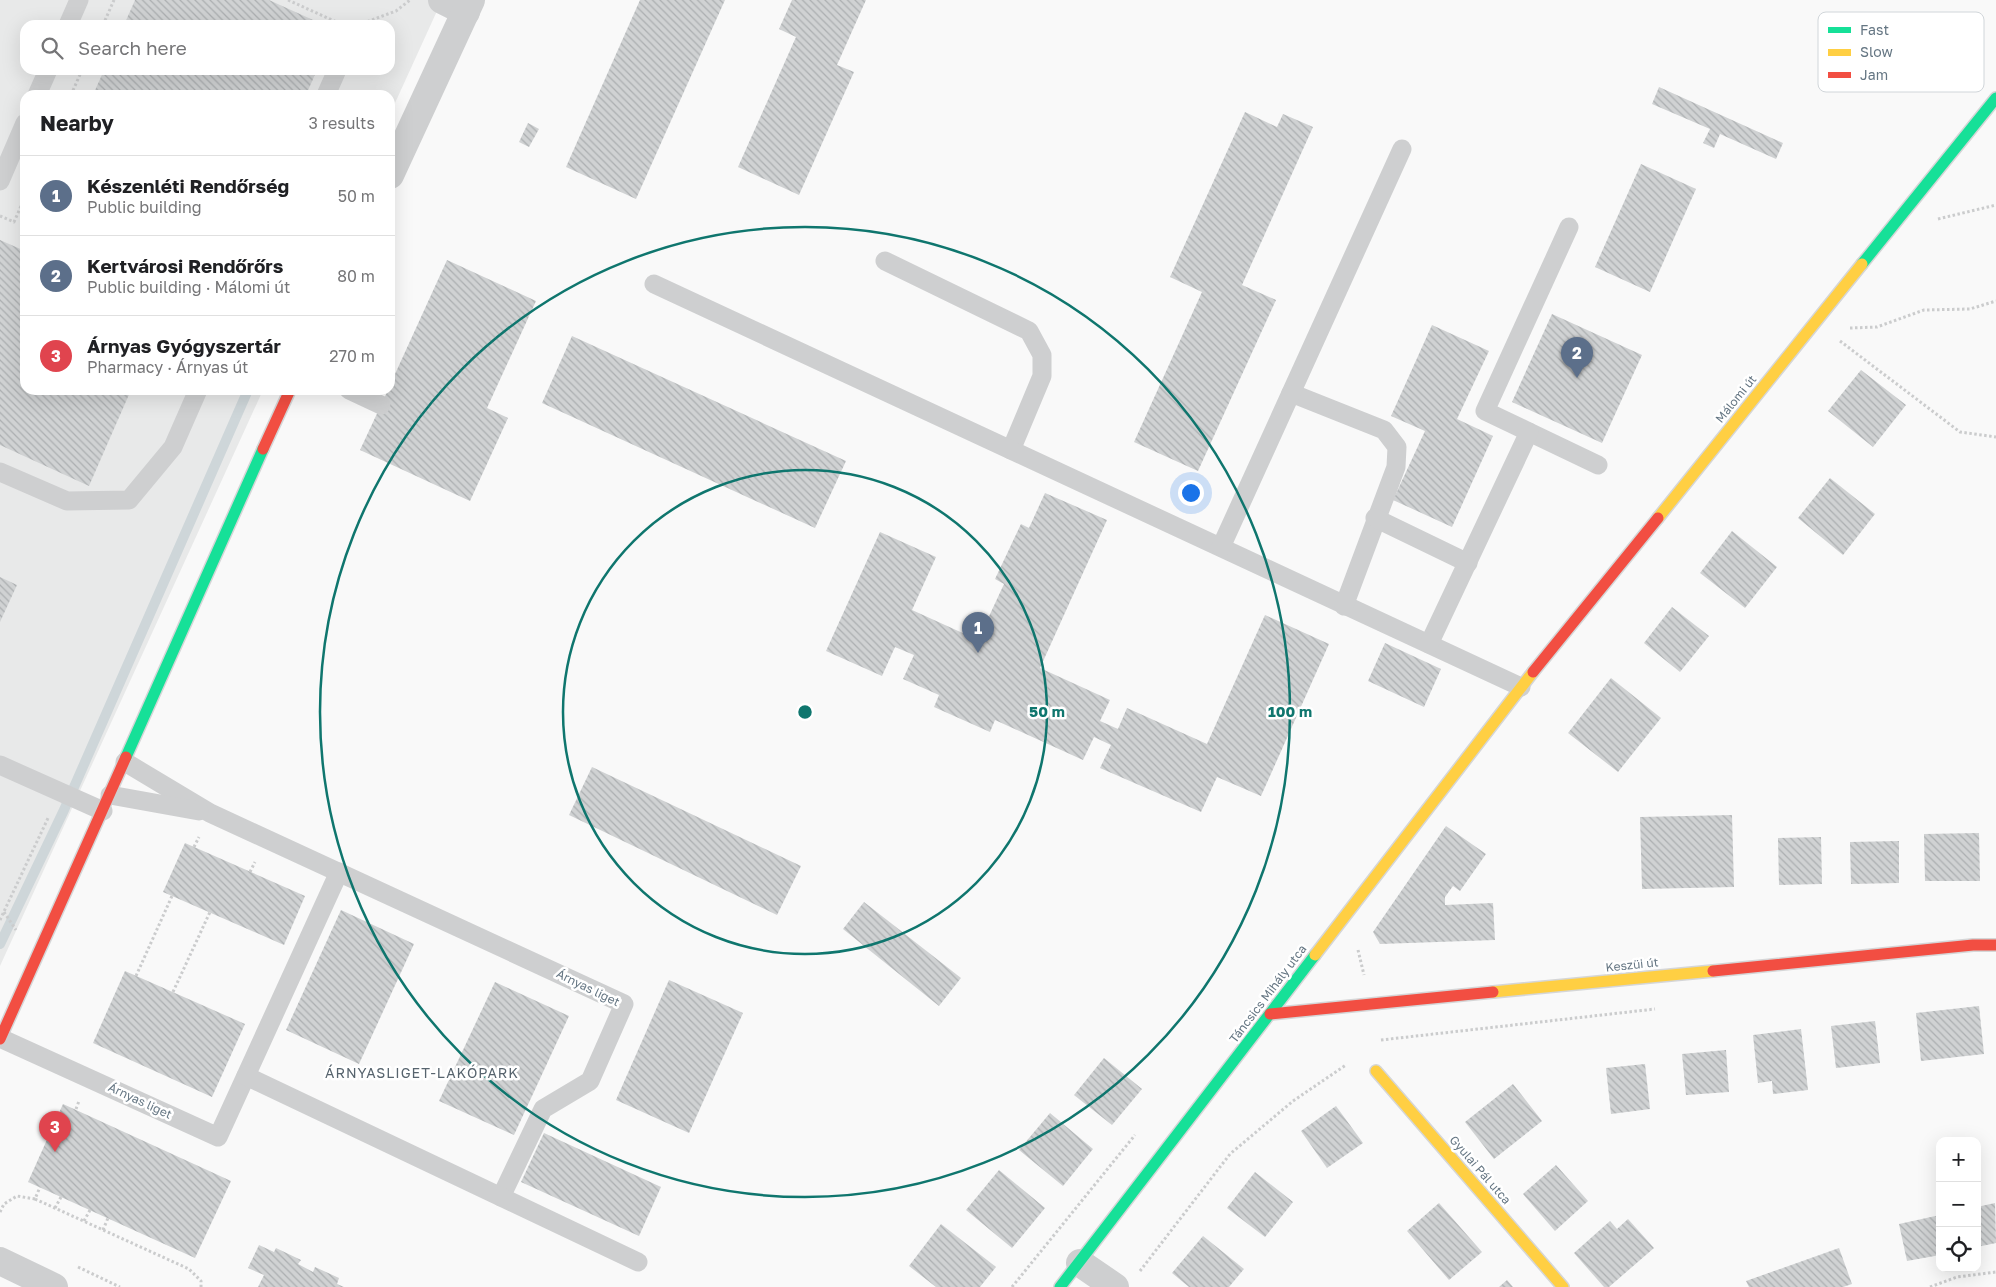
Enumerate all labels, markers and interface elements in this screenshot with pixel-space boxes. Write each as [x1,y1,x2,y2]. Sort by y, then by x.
legend [1818,12,1984,92]
search box [20,20,395,75]
text: Fast [1860,21,1889,38]
icon: search [38,34,66,62]
text: Search here [78,36,187,59]
text: Slow [1860,43,1893,60]
text: Jam [1860,66,1888,83]
text: Nearby [40,110,114,136]
text: 3 results [308,113,375,133]
text: Készenléti Rendőrség [87,174,289,197]
text: 1 [52,186,60,206]
text: 50 m [338,186,375,206]
text: Public building [87,197,202,217]
text: Kertvárosi Rendőrőrs [87,254,283,277]
text: 2 [51,266,61,286]
text: 80 m [337,266,375,286]
text: Public building · Málomi út [87,277,290,297]
text: Árnyas Gyógyszertár [87,334,281,357]
pin: 2 [1561,337,1593,378]
text: 3 [51,346,61,366]
text: 270 m [329,346,375,366]
text: Pharmacy · Árnyas út [87,357,249,377]
street label: Málomi út [1712,372,1759,426]
your location [1178,480,1204,506]
pin: 1 [962,612,994,653]
text: 50 m [1029,702,1065,720]
text: 100 m [1268,702,1312,720]
centre of rings [796,703,814,721]
street label: Táncsics Mihály utca [1226,942,1309,1046]
street label: Keszüi út [1605,954,1659,975]
street label: Árnyas liget [554,966,622,1009]
district label: ÁRNYASLIGET-LAKÓPARK [325,1064,519,1081]
street label: Árnyas liget [106,1079,175,1122]
pin: 3 [39,1111,71,1152]
street label: Gyulai Pál utca [1446,1132,1514,1207]
map controls [1936,1137,1981,1272]
button: + [1936,1137,1981,1182]
button: − [1936,1182,1981,1227]
button: locate [1936,1227,1981,1272]

